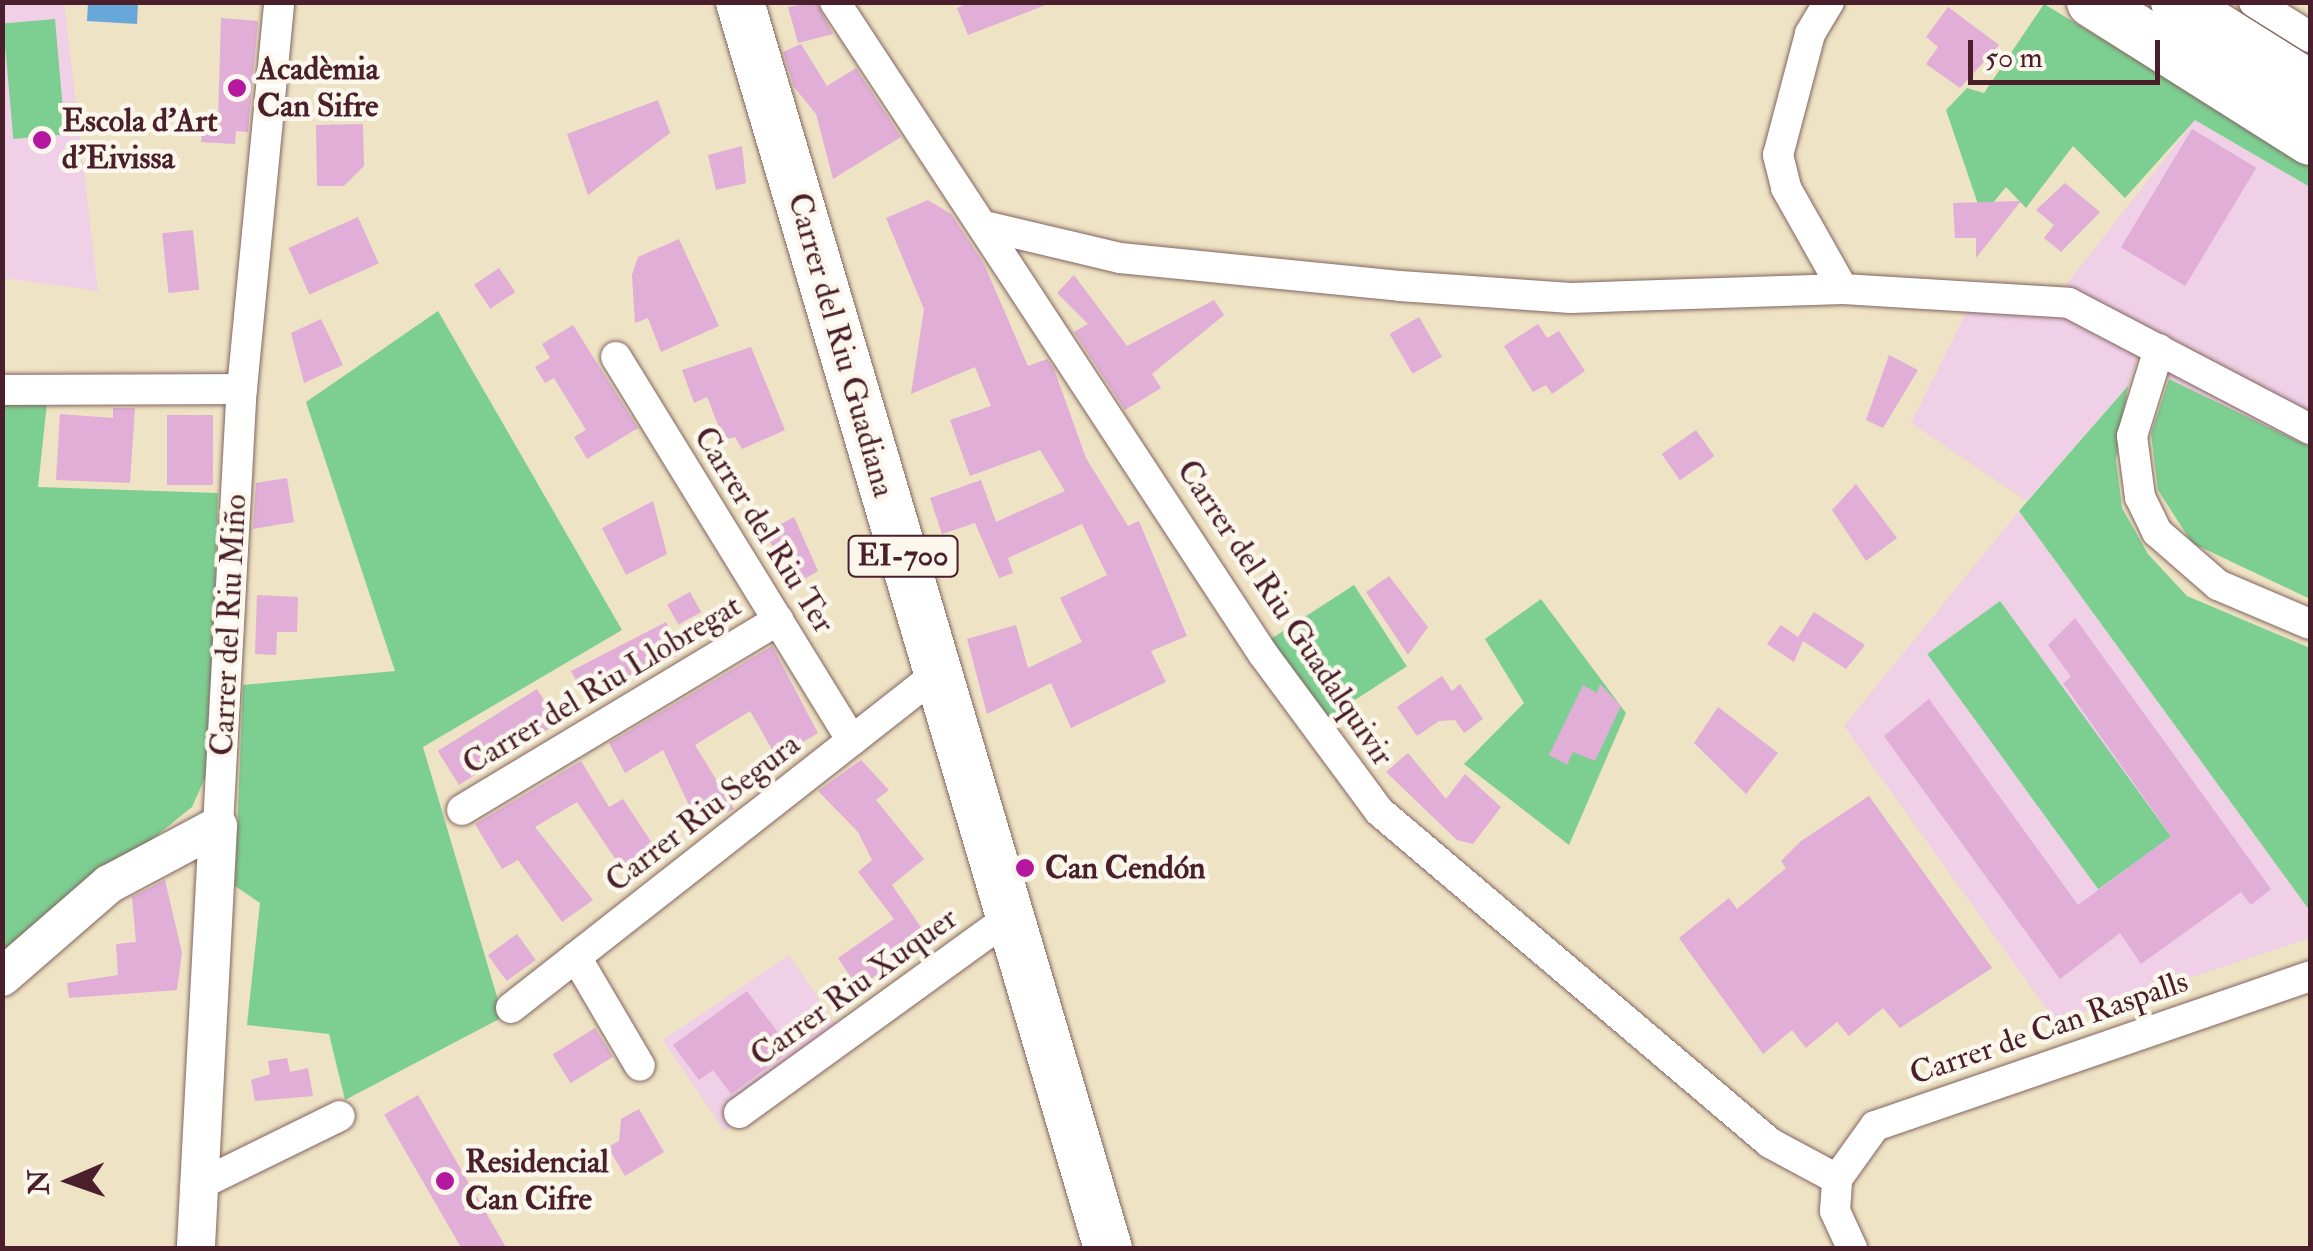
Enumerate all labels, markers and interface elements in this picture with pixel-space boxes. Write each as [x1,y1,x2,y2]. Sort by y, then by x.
scale bar [1973,20,2166,82]
text: 50 m [1985,39,2043,76]
place label: Acadèmia Can Sifre [257,51,379,126]
marker: Acadèmia Can Sifre [226,77,248,99]
place label: Escola d'Art d'Eivissa [62,103,218,178]
marker: Escola d'Art d'Eivissa [31,129,53,151]
street label: Carrer del Riu Guadiana [779,189,903,501]
street label: Carrer del Riu Ter [685,420,843,640]
street label: Carrer del Riu Guadalquivir [1168,453,1402,773]
street label: Carrer del Riu Miño [203,493,255,757]
road number: EI-700 [846,531,960,581]
street label: Carrer del Riu Llobregat [456,587,748,783]
street label: Carrer Riu Segura [598,725,808,901]
place label: Can Cendón [1045,849,1206,887]
marker: Can Cendón [1014,857,1036,879]
street label: Carrer Riu Xuquer [743,899,965,1075]
street label: Carrer de Can Raspalls [1905,962,2193,1094]
north arrow [20,1131,120,1231]
place label: Residencial Can Cifre [465,1144,609,1219]
text: N [22,1169,57,1195]
marker: Residencial Can Cifre [434,1170,456,1192]

